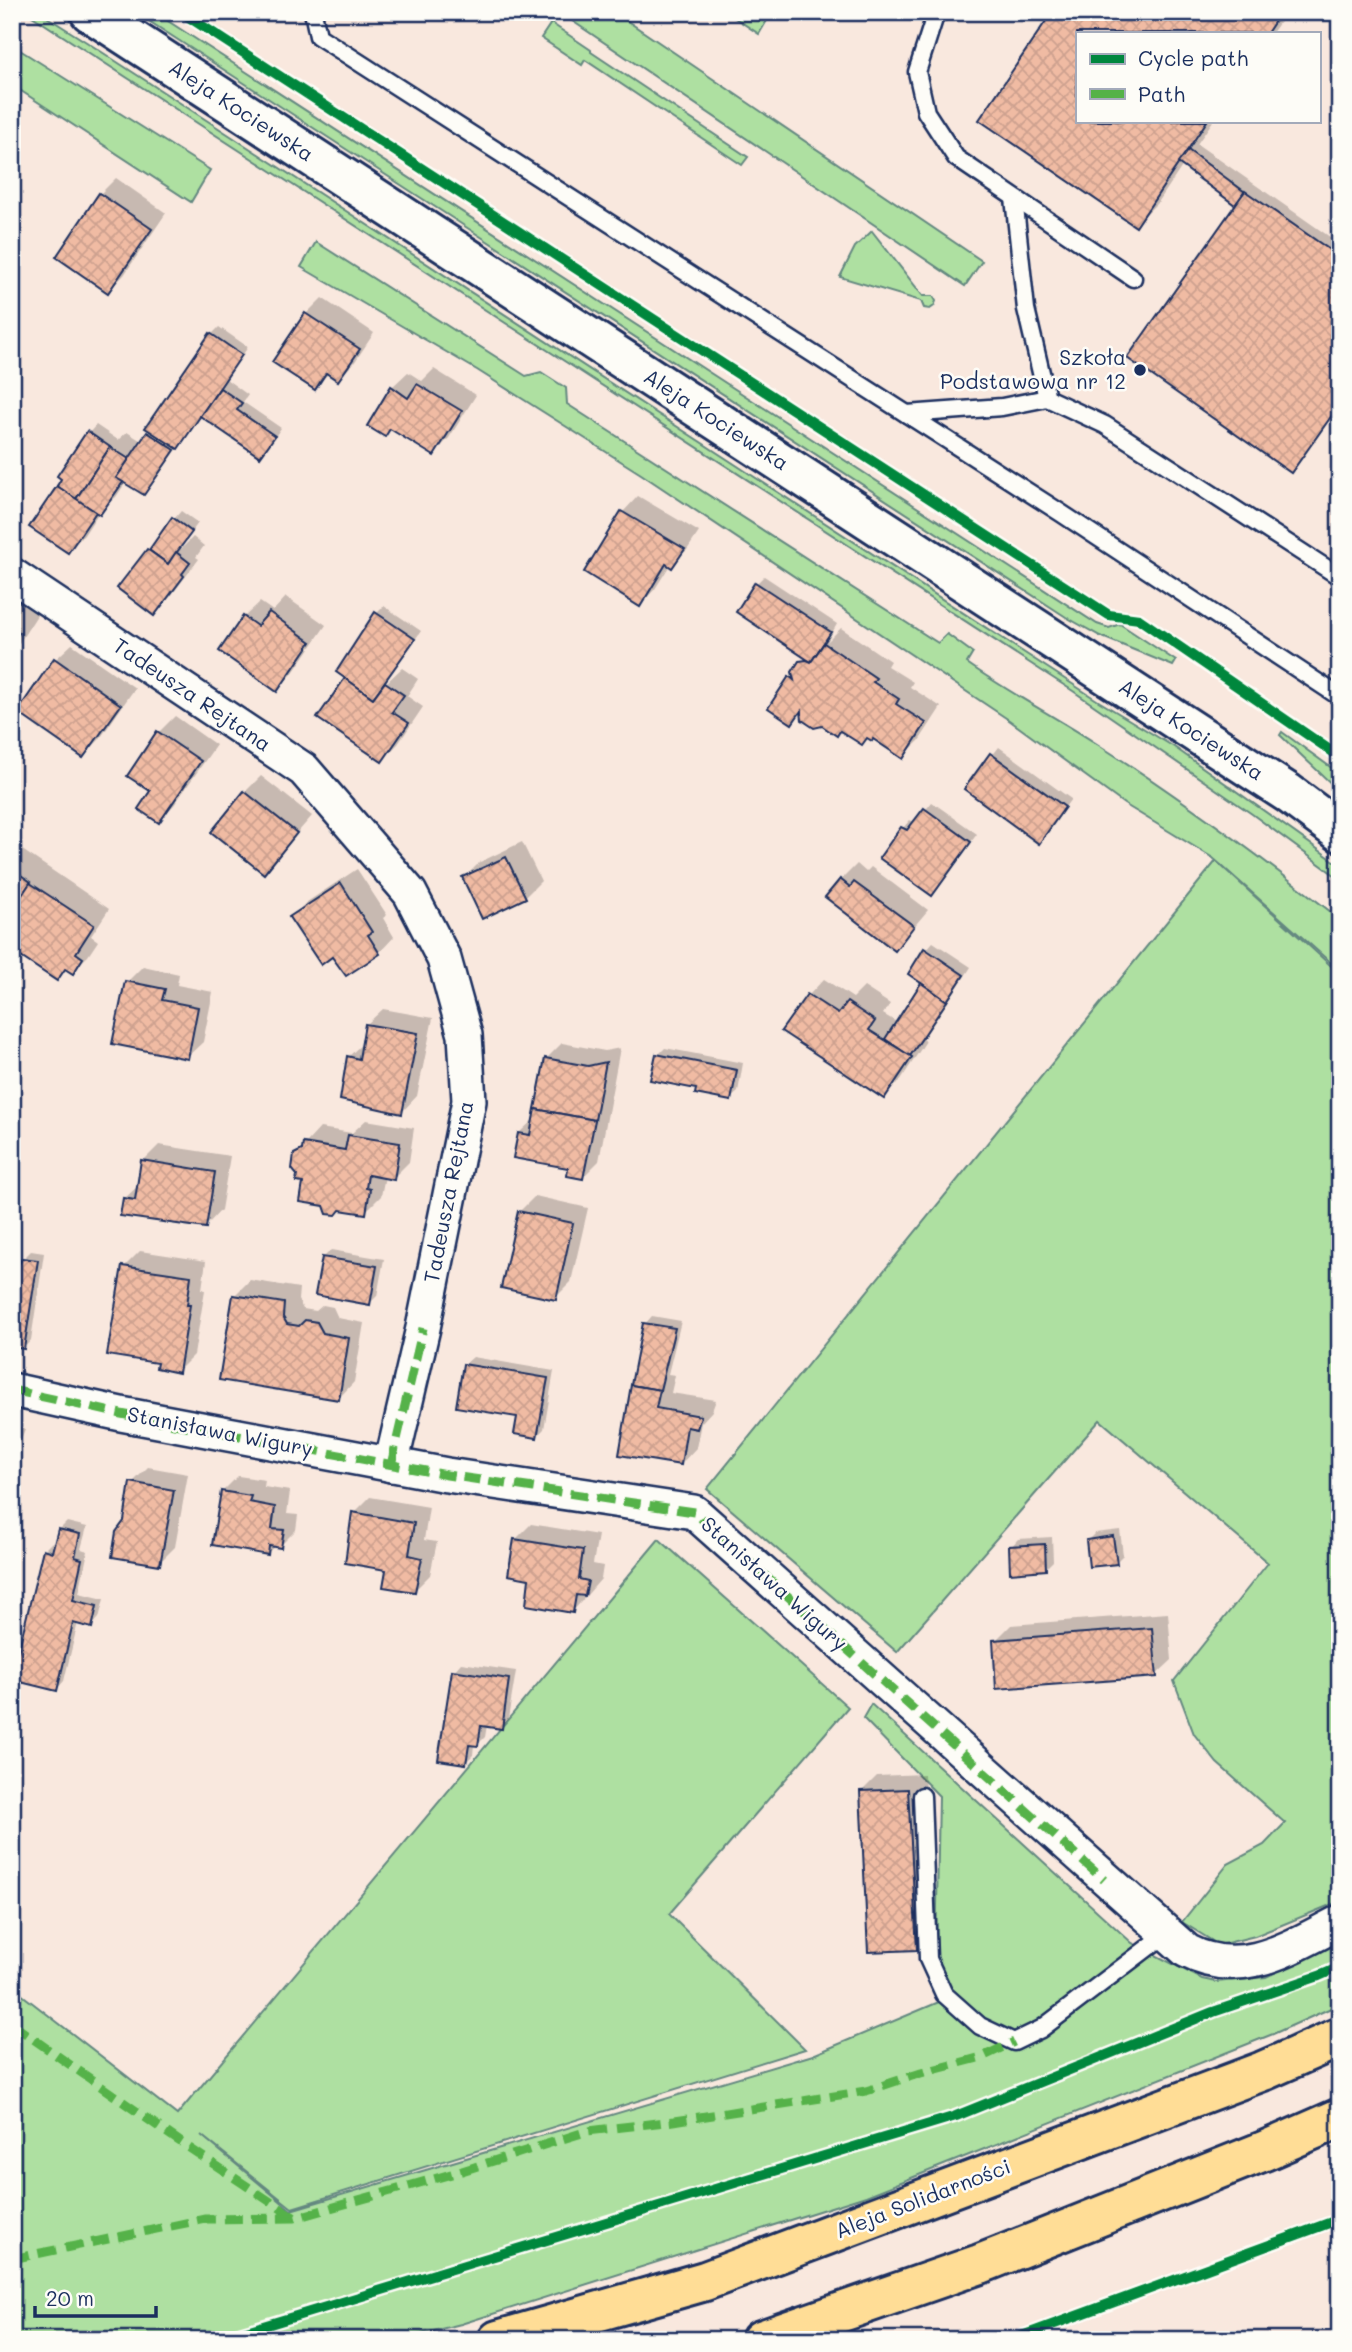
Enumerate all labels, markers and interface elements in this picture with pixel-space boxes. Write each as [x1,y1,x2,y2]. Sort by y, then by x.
legend [1076,32,1320,122]
text: Cycle path [1138,44,1248,71]
street label: Aleja Kociewska [164,53,319,167]
text: Path [1138,80,1185,107]
place label: Szkoła Podstawowa nr 12 [940,343,1126,394]
street label: Aleja Kociewska [639,362,794,476]
marker: Szkoła Podstawowa nr 12 [1132,362,1148,378]
street label: Tadeusza Rejtana [109,631,277,757]
street label: Aleja Kociewska [1114,672,1269,786]
street label: Tadeusza Rejtana [417,1098,478,1285]
street label: Stanisława Wigury [125,1399,315,1462]
street label: Stanisława Wigury [696,1510,854,1656]
street label: Aleja Solidarności [831,2152,1014,2243]
scale bar [35,2275,156,2319]
text: 20 m [46,2284,94,2311]

